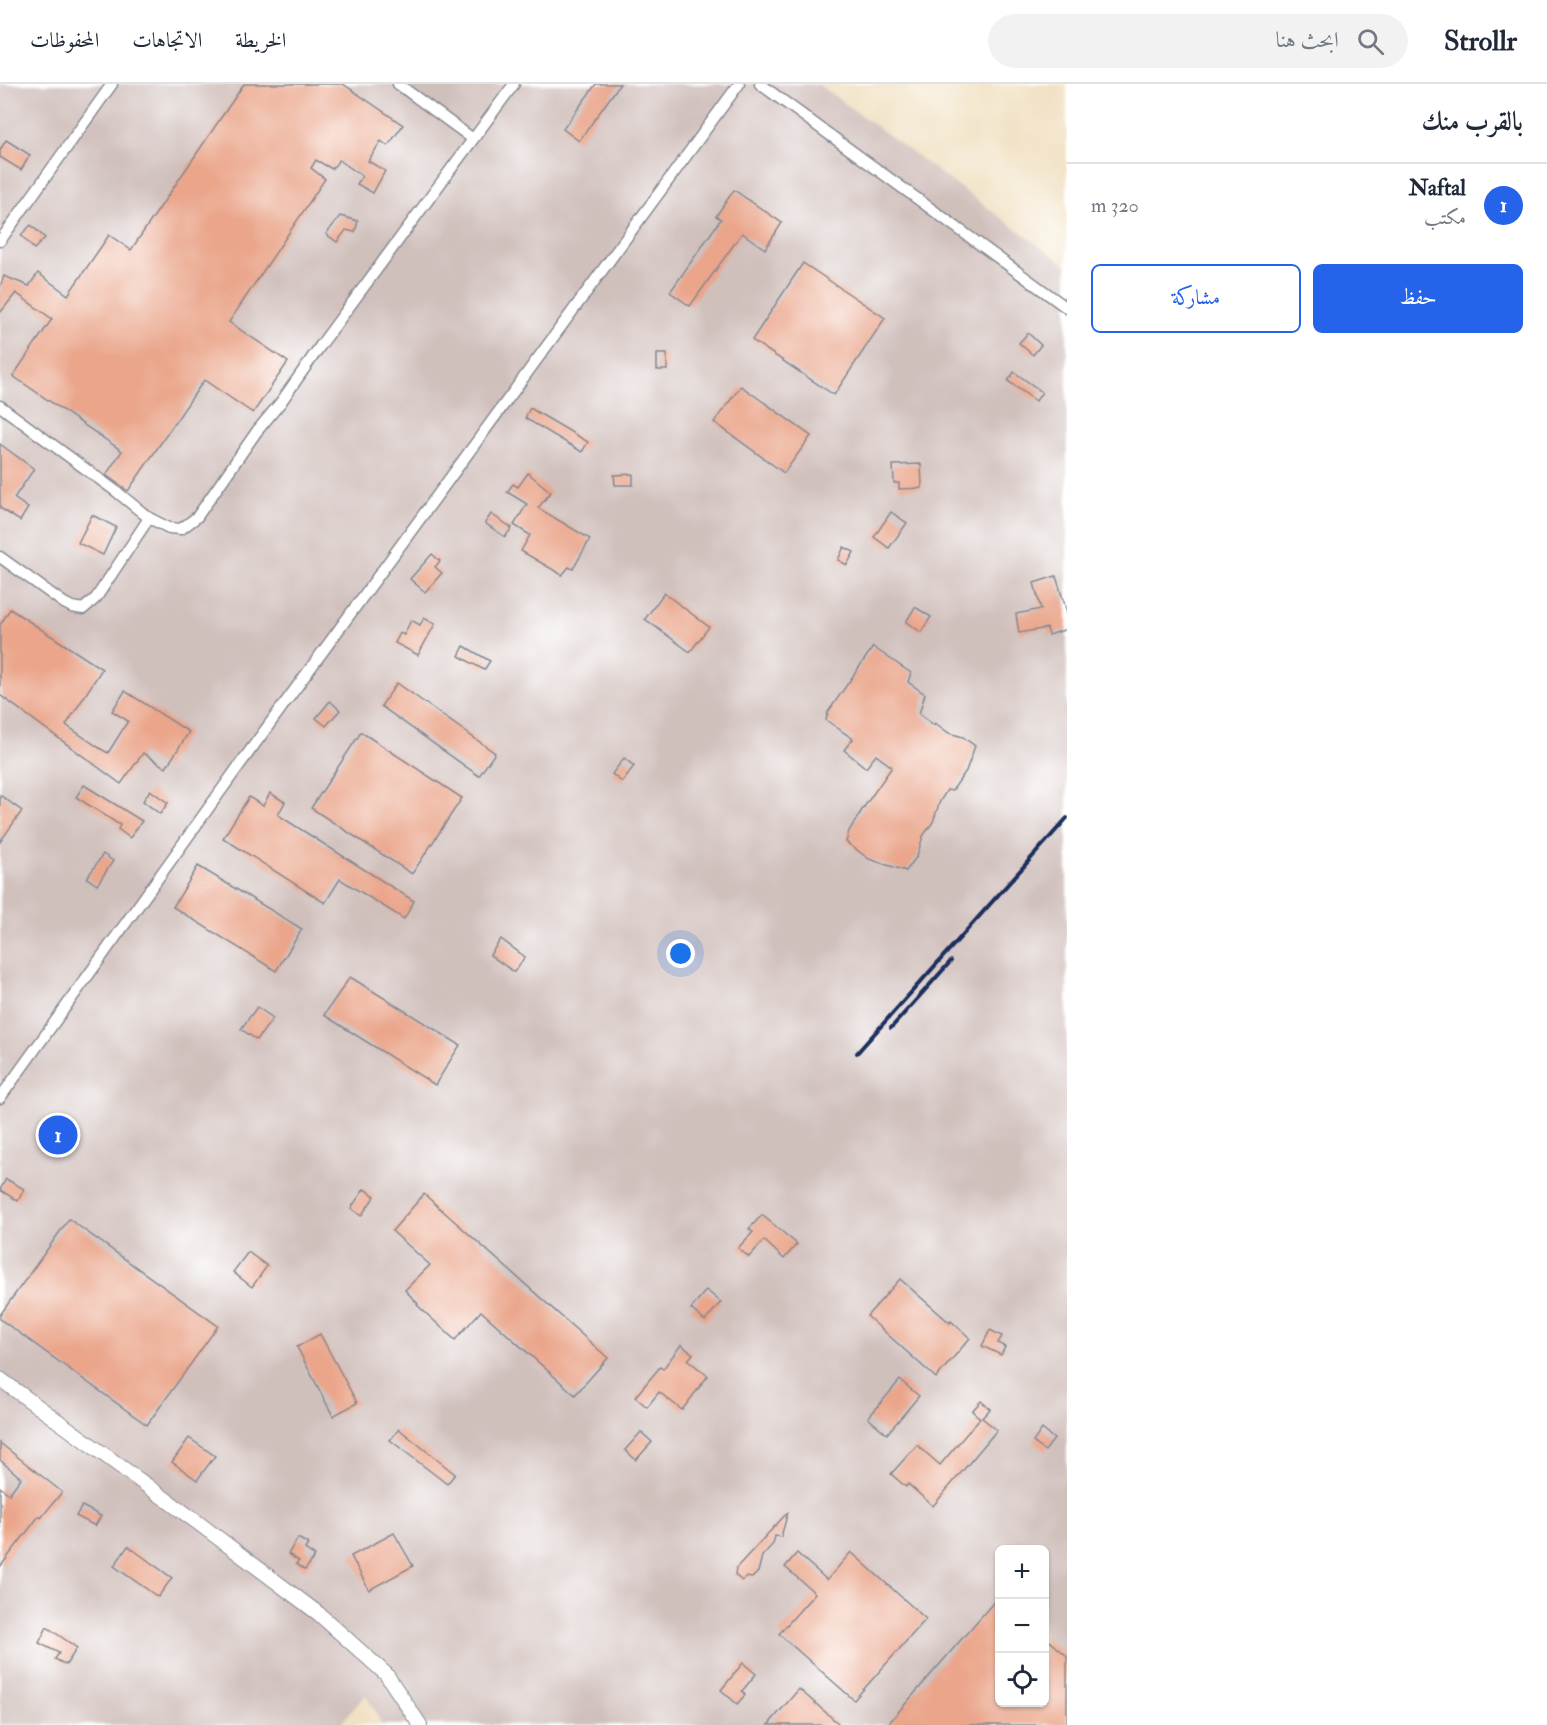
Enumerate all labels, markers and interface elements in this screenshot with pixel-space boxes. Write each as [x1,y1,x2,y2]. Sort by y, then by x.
search box [988,14,1408,68]
text: Strollr [1444,24,1517,59]
icon: search [1354,25,1387,58]
text: ابحث هنا [1276,26,1339,54]
text: المحفوظات [30,27,99,54]
text: الاتجاهات [132,27,202,54]
text: الخريطة [235,27,286,54]
text: بالقرب منك [1421,106,1523,138]
text: Naftal [1409,174,1466,202]
text: 320 m [1091,193,1139,218]
text: 1 [1500,193,1507,218]
text: مكتب [1424,205,1466,230]
button: مشاركة [1091,264,1301,333]
button: حفظ [1313,264,1523,333]
your location [666,939,695,968]
pin: 1 [38,1112,78,1158]
map controls [995,1545,1049,1707]
button: + [995,1545,1049,1599]
button: − [995,1599,1049,1653]
button: locate [995,1653,1049,1707]

